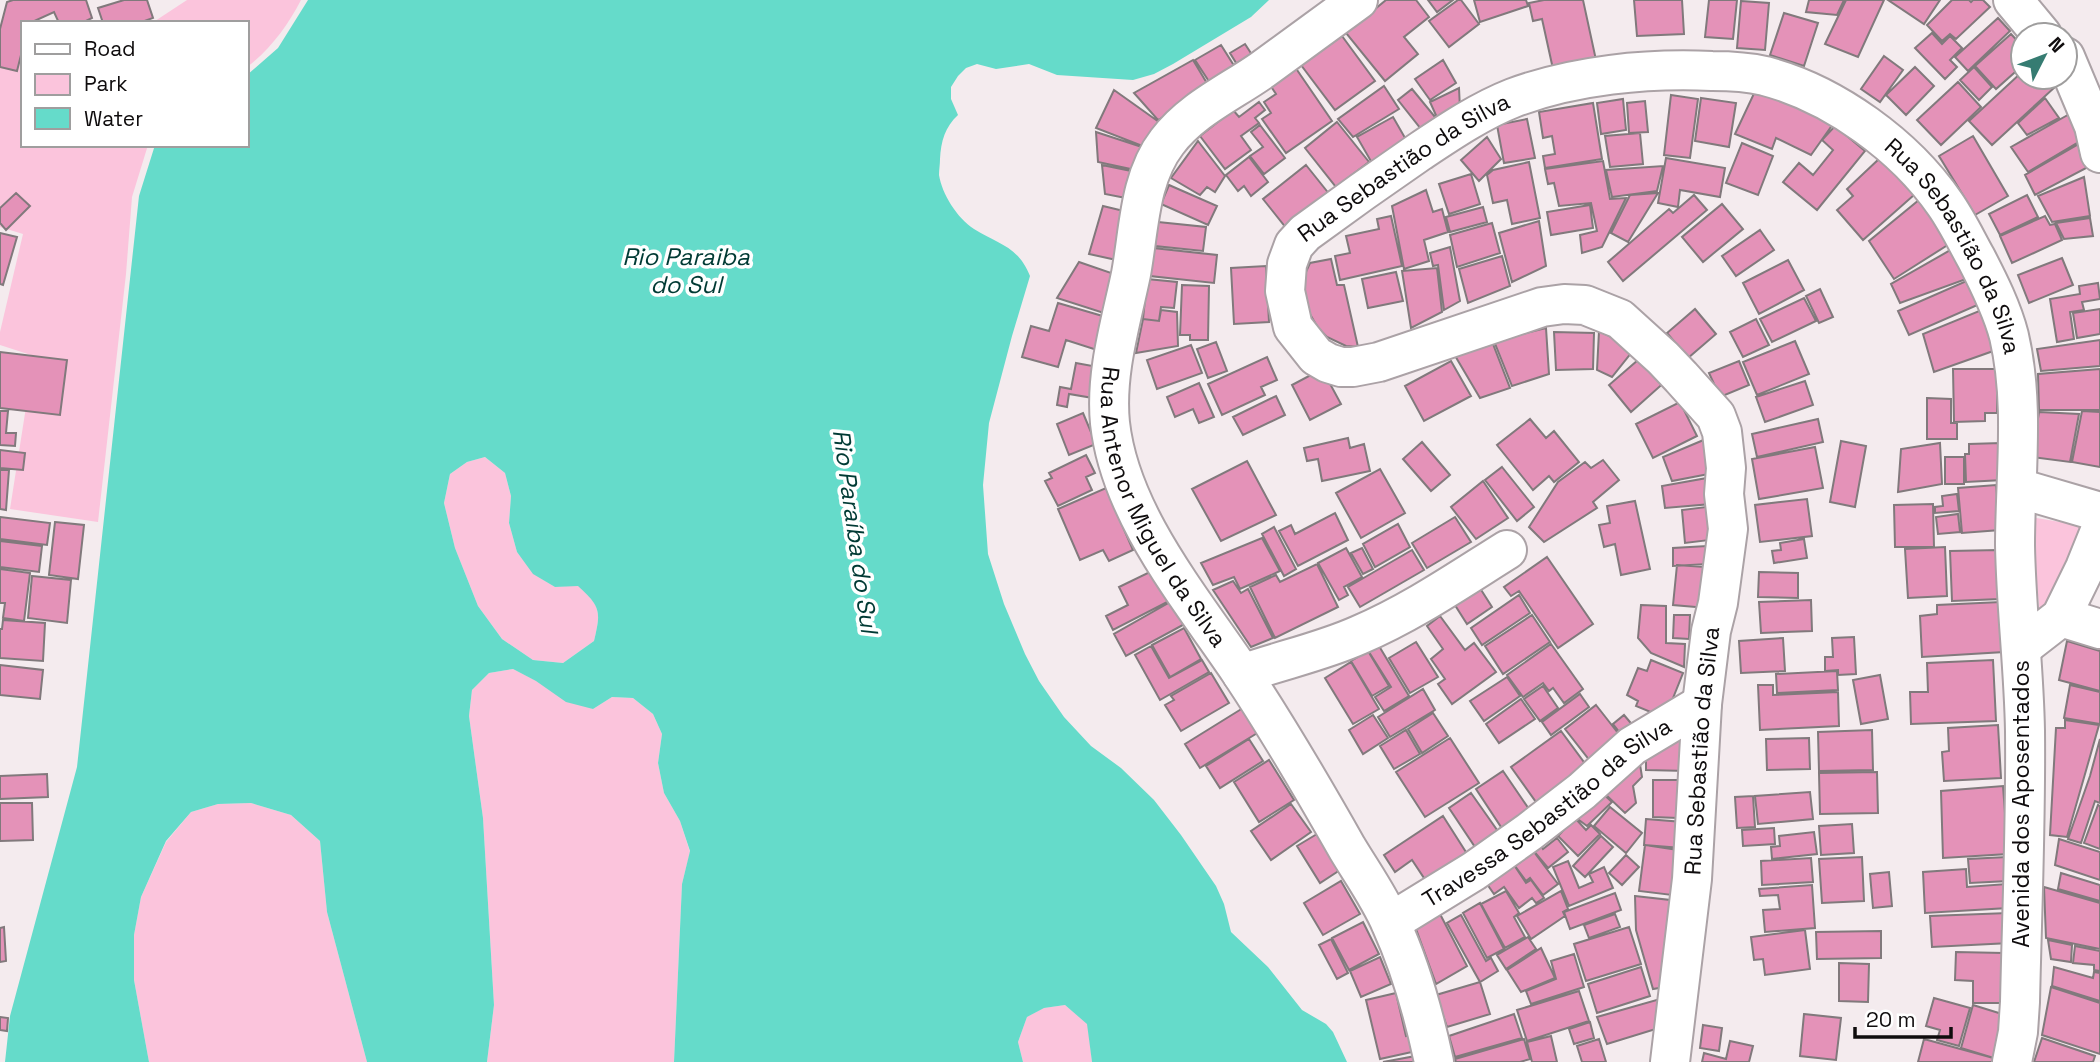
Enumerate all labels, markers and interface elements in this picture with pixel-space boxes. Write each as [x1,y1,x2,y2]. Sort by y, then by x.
legend [21,21,248,147]
north arrow [2009,21,2079,91]
text: N [2043,32,2070,58]
text: Road [84,35,136,62]
text: Park [84,70,128,97]
street label: Rua Sebastião da Silva [1291,86,1514,249]
text: Water [84,105,143,132]
street label: Rua Sebastião da Silva [1878,131,2027,357]
water label: Rio Paraiba do Sul [622,241,750,300]
street label: Rua Antenor Miguel da Silva [1094,365,1234,653]
water label: Rio Paraíba do Sul [826,427,886,638]
street label: Rua Sebastião da Silva [1677,625,1726,876]
street label: Avenida dos Aposentados [2006,660,2036,948]
street label: Travessa Sebastião da Silva [1417,711,1677,914]
scale bar [1855,996,1951,1040]
text: 20 m [1866,1006,1916,1033]

